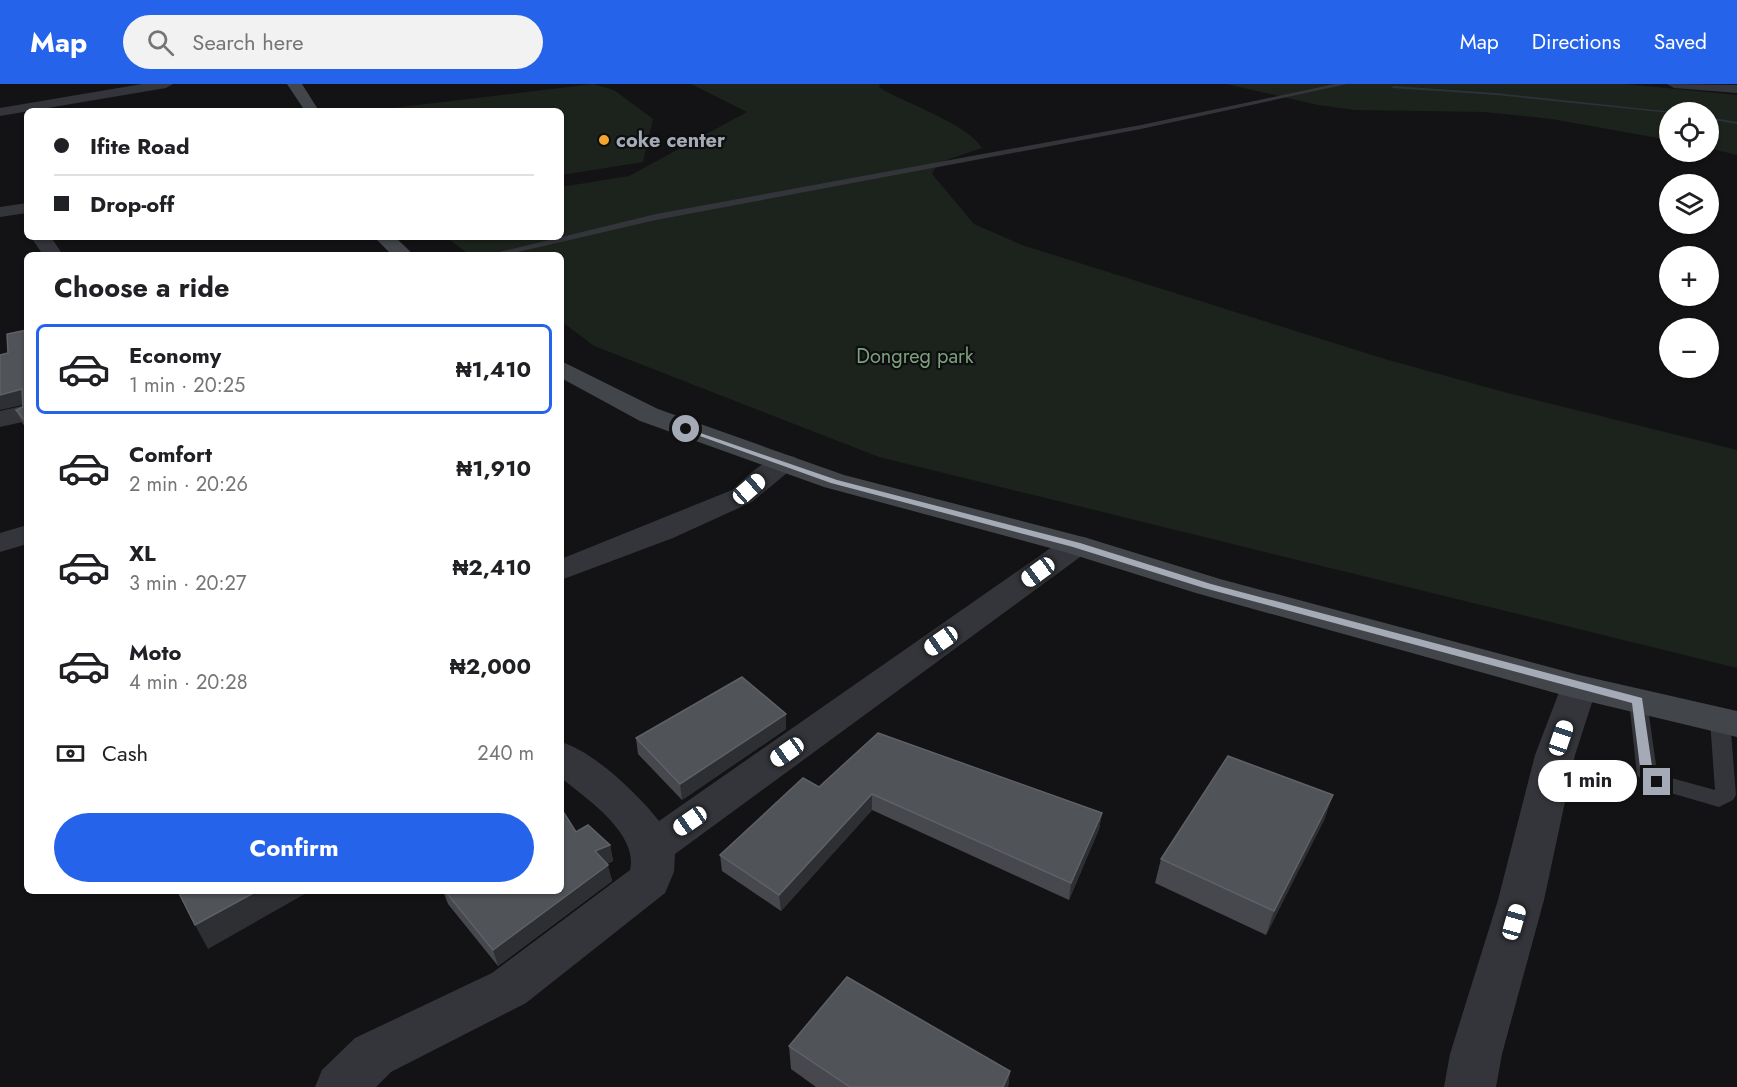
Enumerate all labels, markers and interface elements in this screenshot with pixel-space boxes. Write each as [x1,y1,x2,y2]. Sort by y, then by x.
search box [123,15,543,69]
text: Map [30,22,87,63]
icon: search [144,26,177,59]
text: Search here [192,26,304,58]
text: Map [1460,27,1499,57]
text: Directions [1532,27,1621,57]
text: Saved [1654,27,1707,57]
map controls [1659,102,1719,378]
button: locate [1659,102,1719,162]
place label: coke center [616,126,726,155]
text: Ifite Road [90,130,190,162]
marker: coke center [597,133,611,147]
button: layers [1659,174,1719,234]
text: Drop-off [90,188,174,220]
button: + [1659,246,1719,306]
text: Choose a ride [54,268,229,307]
button: − [1659,318,1719,378]
text: Economy [129,339,221,371]
icon: car [57,342,111,396]
park label: Dongreg park [856,342,974,371]
text: ₦1,410 [456,353,531,385]
text: 1 min · 20:25 [129,371,245,400]
route start [672,415,699,442]
text: Comfort [129,438,212,470]
icon: car [57,441,111,495]
text: ₦1,910 [456,452,531,484]
text: 2 min · 20:26 [129,470,248,499]
car [730,470,768,508]
text: XL [129,537,156,569]
icon: car [57,540,111,594]
text: ₦2,410 [452,551,531,583]
car [1018,554,1058,590]
text: 3 min · 20:27 [129,569,246,598]
car [921,623,961,659]
text: Moto [129,636,182,668]
icon: car [57,639,111,693]
text: ₦2,000 [450,650,531,682]
text: 4 min · 20:28 [129,668,248,697]
car [1547,718,1575,758]
car [767,734,807,770]
icon: cash [54,737,87,770]
text: Cash [102,737,148,769]
text: 240 m [477,739,534,768]
callout: 1 min [1537,761,1636,803]
text: 1 min [1563,766,1612,795]
route end [1643,768,1670,795]
car [670,803,710,839]
button: Confirm [54,813,534,882]
car [1500,902,1528,942]

